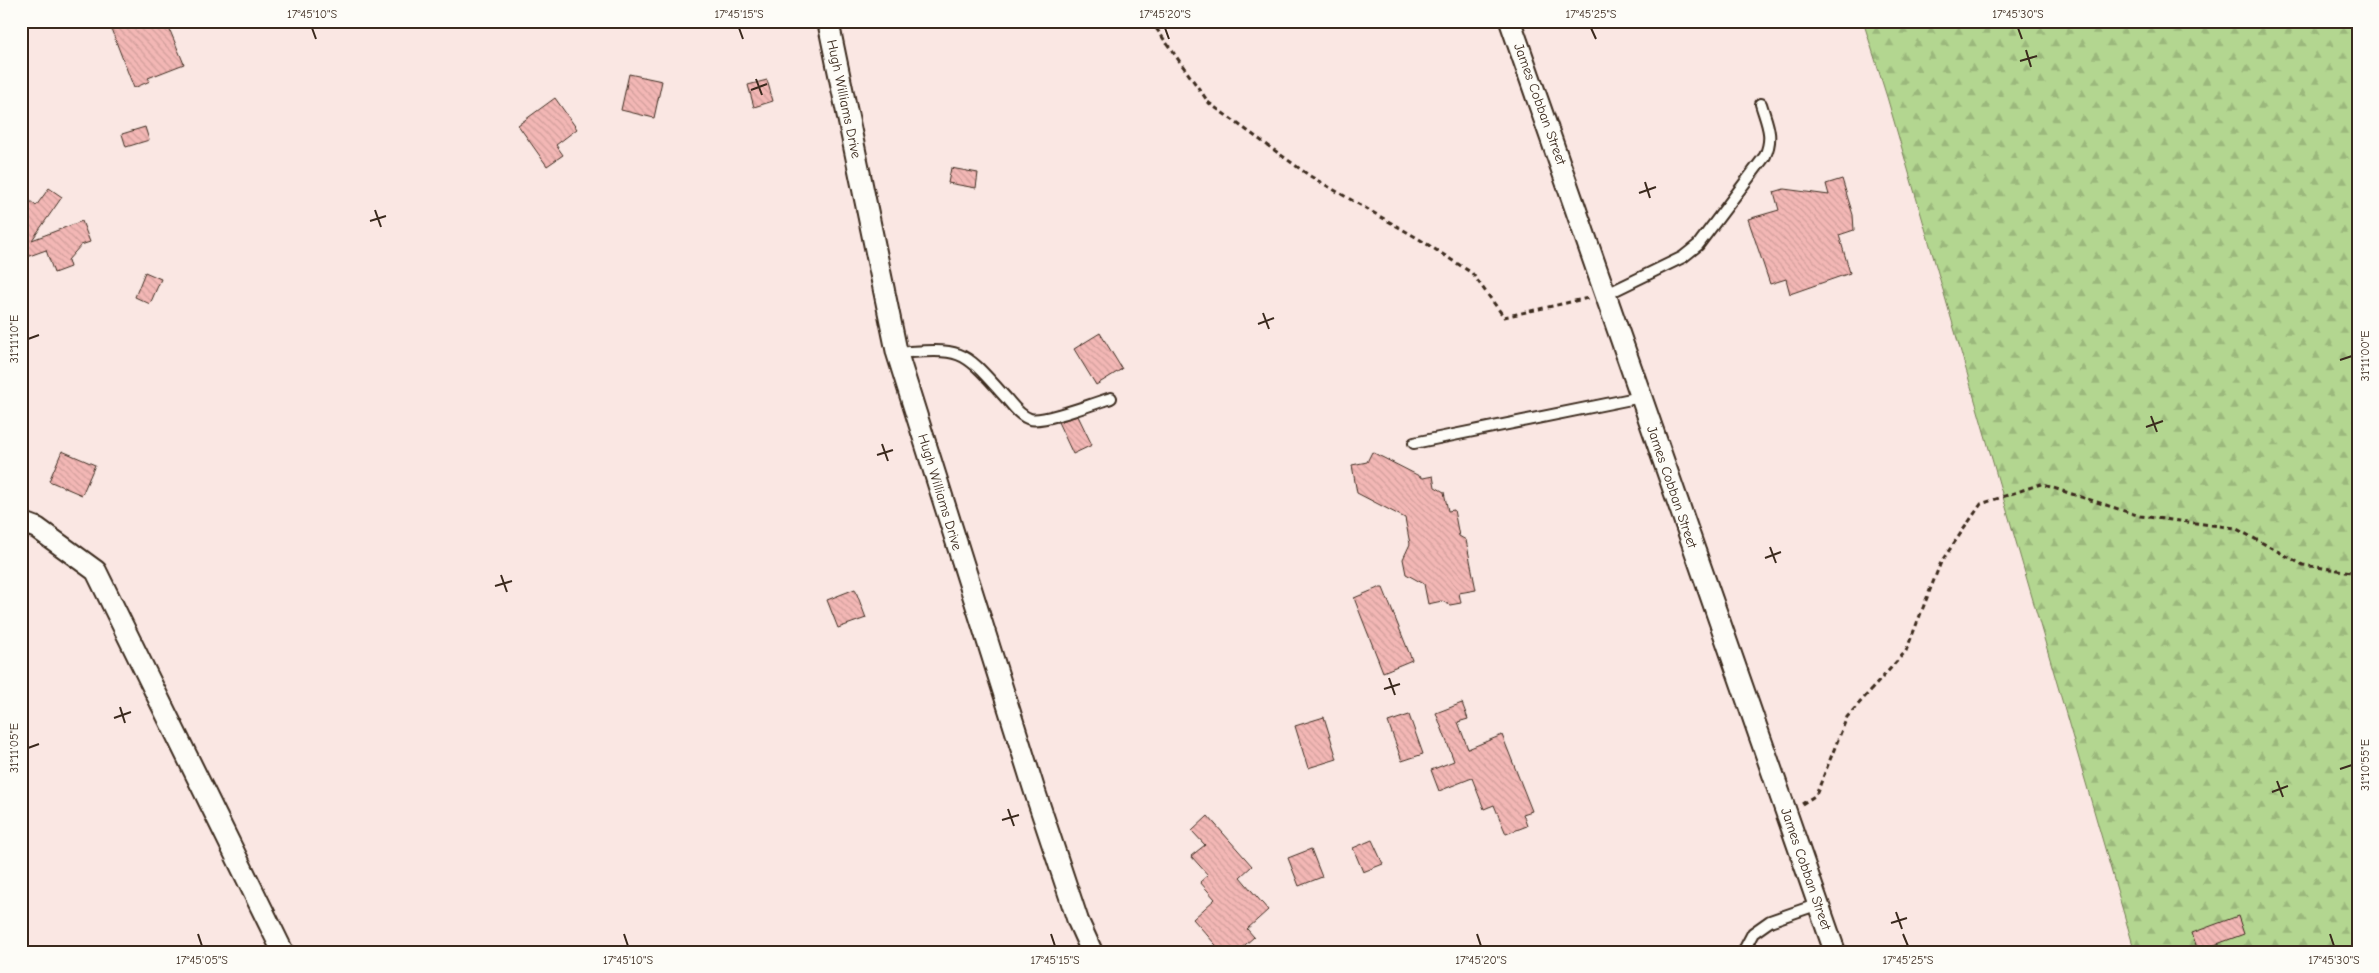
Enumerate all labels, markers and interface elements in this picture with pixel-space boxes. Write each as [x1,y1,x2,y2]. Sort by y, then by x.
text: 17°45'10"S [287,7,337,21]
text: 17°45'15"S [714,7,764,21]
text: 17°45'20"S [1139,7,1191,21]
text: 17°45'25"S [1566,7,1617,21]
text: 17°45'30"S [1992,7,2044,21]
street label: Hugh Williams Drive [823,38,865,160]
street label: James Cobban Street [1510,41,1570,168]
text: 31°11'10"E [7,315,21,363]
text: 31°11'00"E [2358,331,2372,381]
street label: James Cobban Street [1643,424,1701,551]
street label: Hugh Williams Drive [914,432,966,552]
text: 31°11'05"E [7,723,21,773]
text: 31°10'55"E [2358,739,2372,791]
street label: James Cobban Street [1777,806,1835,933]
text: 17°45'05"S [176,953,228,967]
text: 17°45'10"S [603,953,653,967]
text: 17°45'15"S [1030,953,1080,967]
text: 17°45'20"S [1455,953,1507,967]
text: 17°45'25"S [1883,953,1934,967]
text: 17°45'30"S [2308,953,2360,967]

